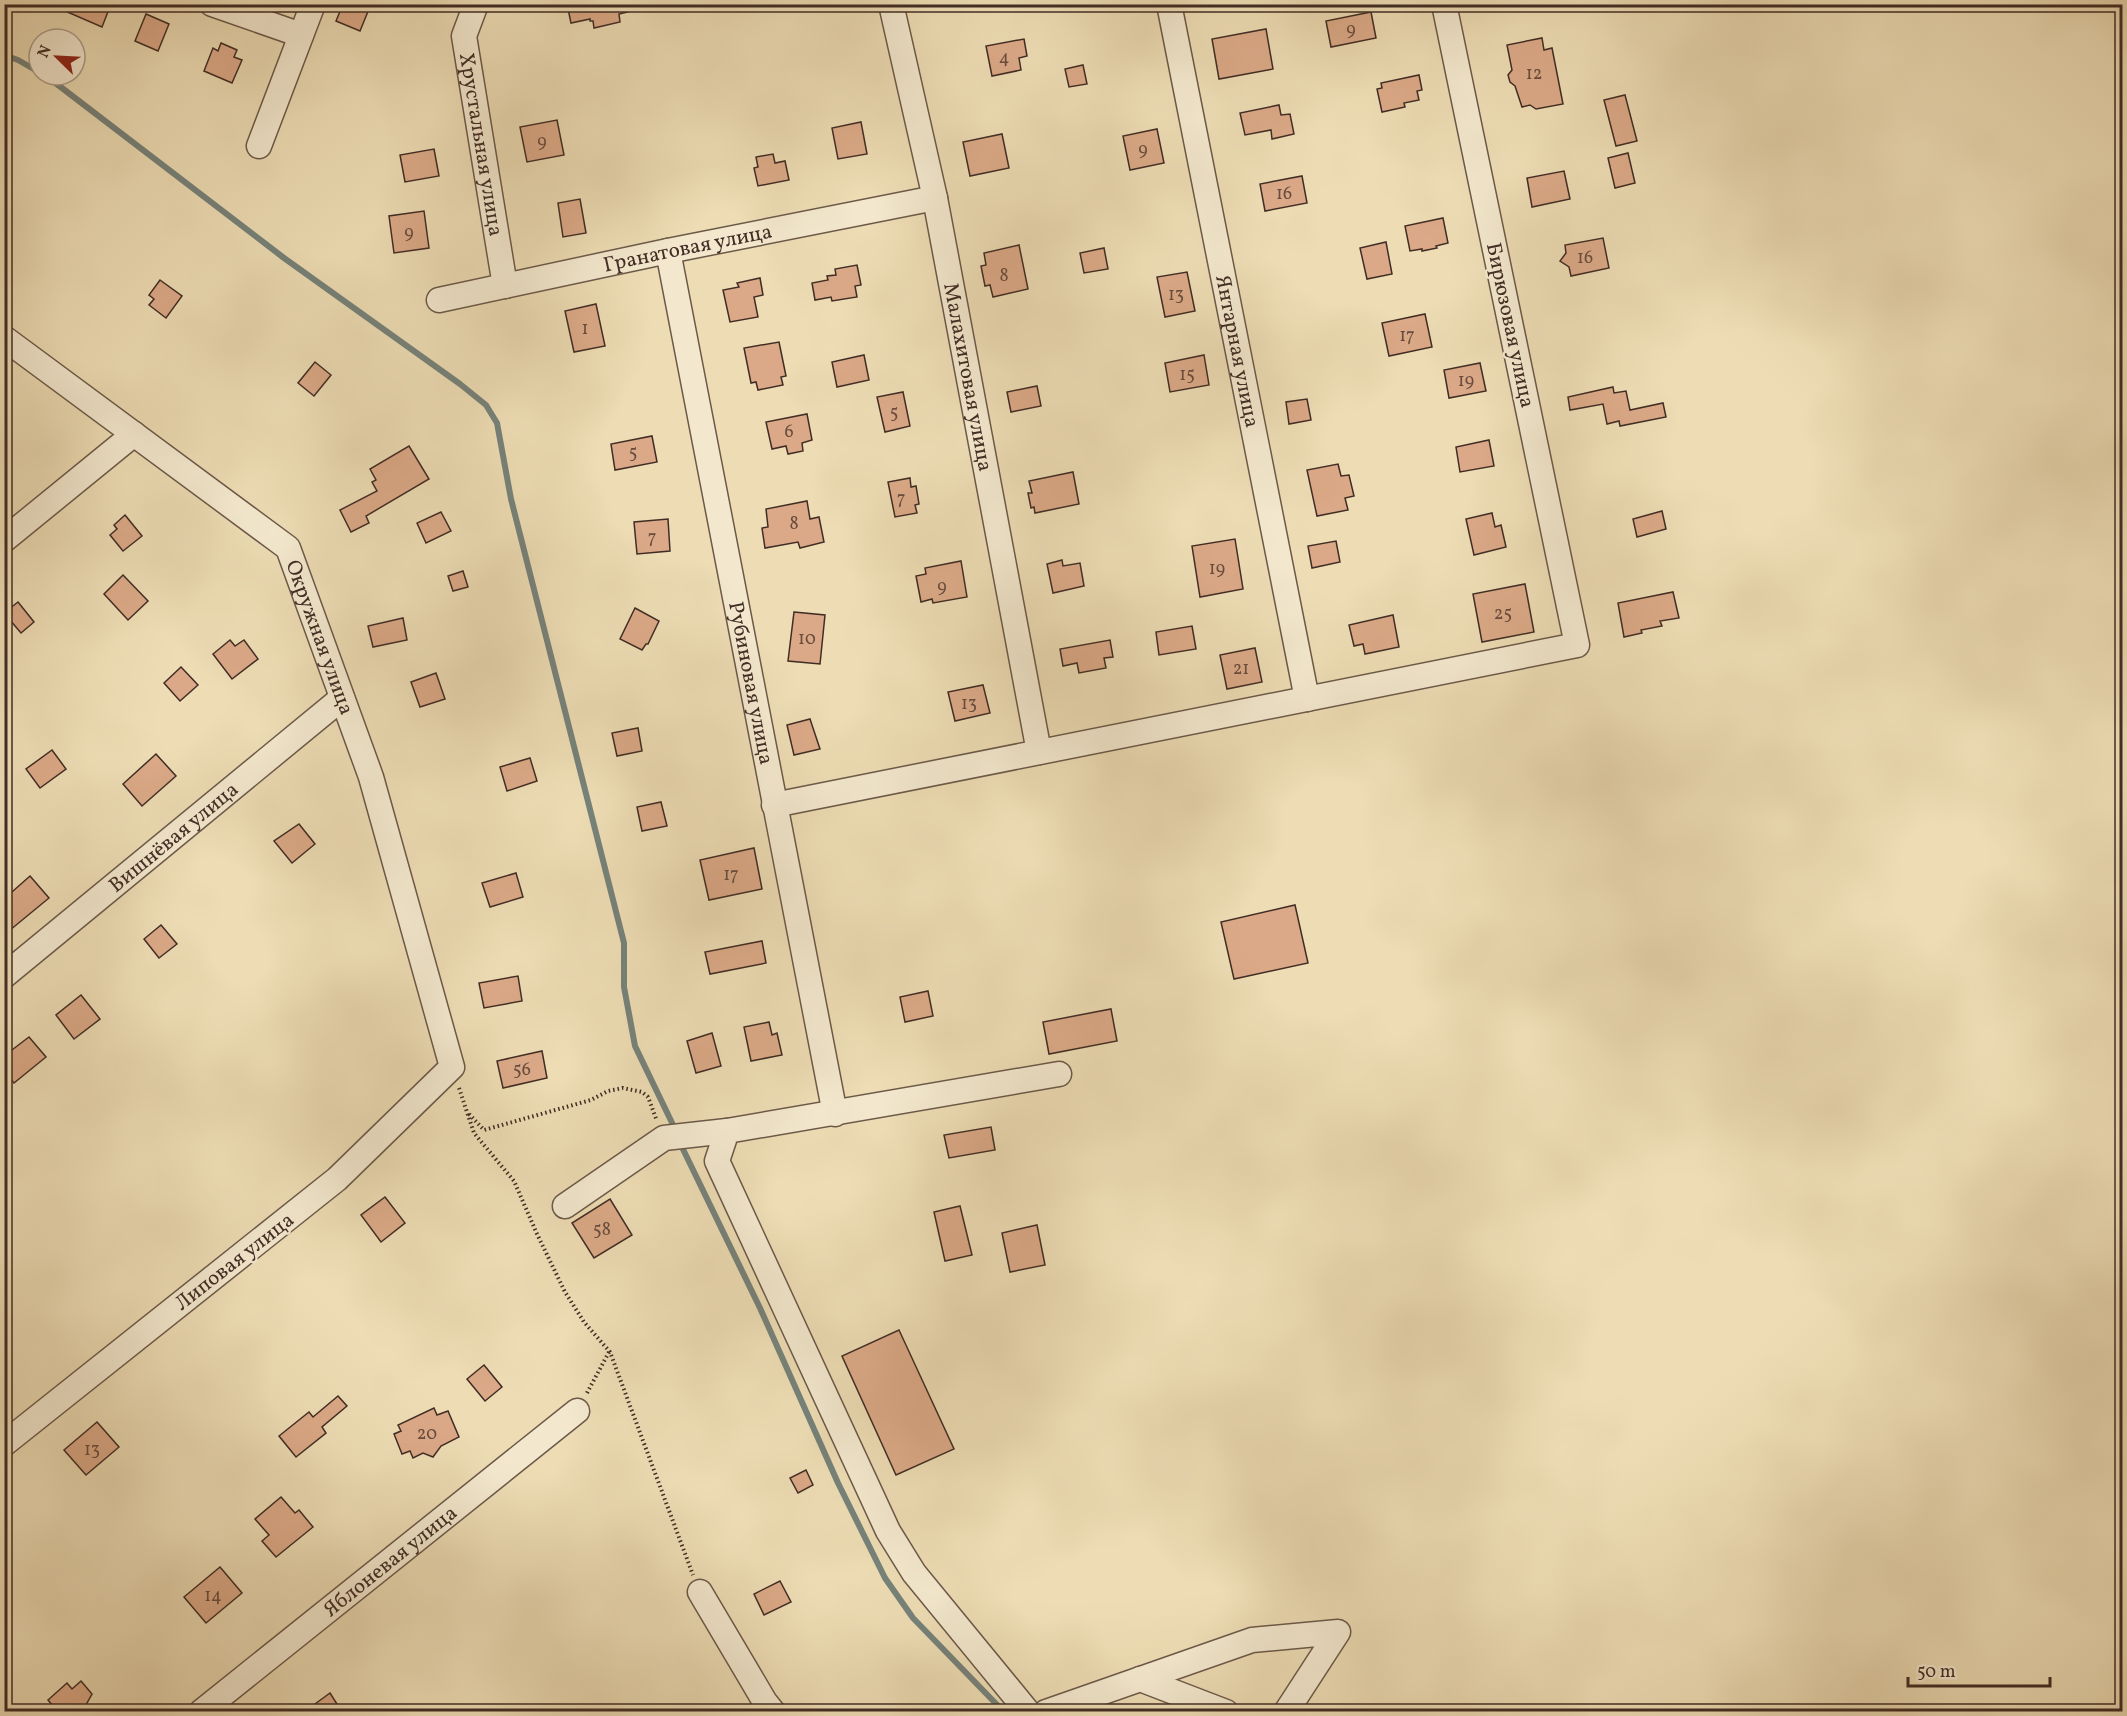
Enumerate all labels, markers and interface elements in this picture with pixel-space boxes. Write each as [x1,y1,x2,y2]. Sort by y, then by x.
house number: 9 [1346,18,1356,43]
north arrow [27,27,87,87]
text: N [33,42,58,61]
house number: 4 [999,46,1009,71]
street label: Хрустальная улица [451,51,510,238]
house number: 12 [1526,62,1542,87]
house number: 9 [537,130,547,155]
house number: 9 [1138,138,1148,163]
house number: 16 [1276,182,1292,207]
street label: Гранатовая улица [601,218,775,280]
house number: 9 [404,221,414,246]
street label: Бирюзовая улица [1478,240,1541,410]
house number: 16 [1577,246,1593,271]
house number: 8 [999,264,1009,289]
street label: Янтарная улица [1207,273,1266,430]
street label: Малахитовая улица [935,281,999,474]
house number: 13 [1168,283,1184,308]
house number: 1 [582,317,588,342]
house number: 17 [1399,324,1415,349]
house number: 15 [1179,363,1195,388]
house number: 19 [1458,369,1474,394]
house number: 5 [890,401,898,426]
house number: 6 [784,420,794,445]
house number: 5 [629,441,637,466]
house number: 7 [897,487,905,512]
house number: 8 [789,512,799,537]
house number: 7 [648,526,656,551]
street label: Окружная улица [278,556,360,719]
house number: 19 [1209,557,1225,582]
house number: 9 [937,575,947,600]
street label: Рубиновая улица [720,599,780,767]
house number: 25 [1494,602,1512,627]
house number: 10 [798,627,816,652]
house number: 21 [1233,657,1249,682]
house number: 13 [961,692,977,717]
street label: Вишнёвая улица [103,776,245,900]
house number: 17 [723,863,739,888]
house number: 56 [513,1058,531,1083]
street label: Липовая улица [169,1206,301,1318]
house number: 58 [593,1218,611,1243]
house number: 20 [417,1422,437,1447]
house number: 13 [84,1438,100,1463]
street label: Яблоневая улица [318,1499,464,1625]
house number: 14 [204,1584,222,1609]
scale bar [1908,1650,2050,1688]
text: 50 m [1917,1660,1956,1685]

